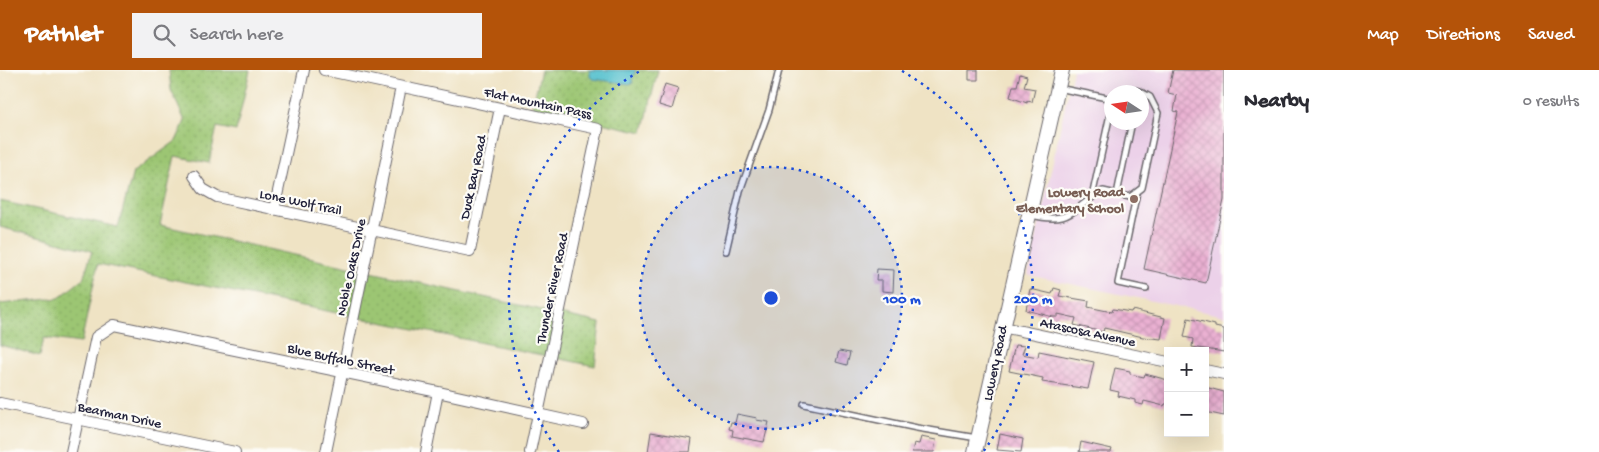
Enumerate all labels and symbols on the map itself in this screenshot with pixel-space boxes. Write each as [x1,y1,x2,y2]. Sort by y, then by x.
street label: Flat Mountain Pass [481,85,594,124]
north arrow [1104,85,1149,130]
street label: Duck Bay Road [457,132,492,222]
place label: Lowery Road Elementary School [1016,185,1126,218]
street label: Lone Wolf Trail [258,186,343,220]
marker: Lowery Road Elementary School [1128,193,1140,205]
street label: Noble Oaks Drive [334,217,371,318]
street label: Thunder River Road [533,230,574,346]
centre of rings [762,289,780,307]
text: 100 m [882,291,921,309]
text: 200 m [1014,291,1053,309]
street label: Atascosa Avenue [1038,315,1138,352]
street label: Lowery Road [980,323,1013,403]
street label: Blue Buffalo Street [285,341,397,380]
street label: Bearman Drive [75,399,164,434]

